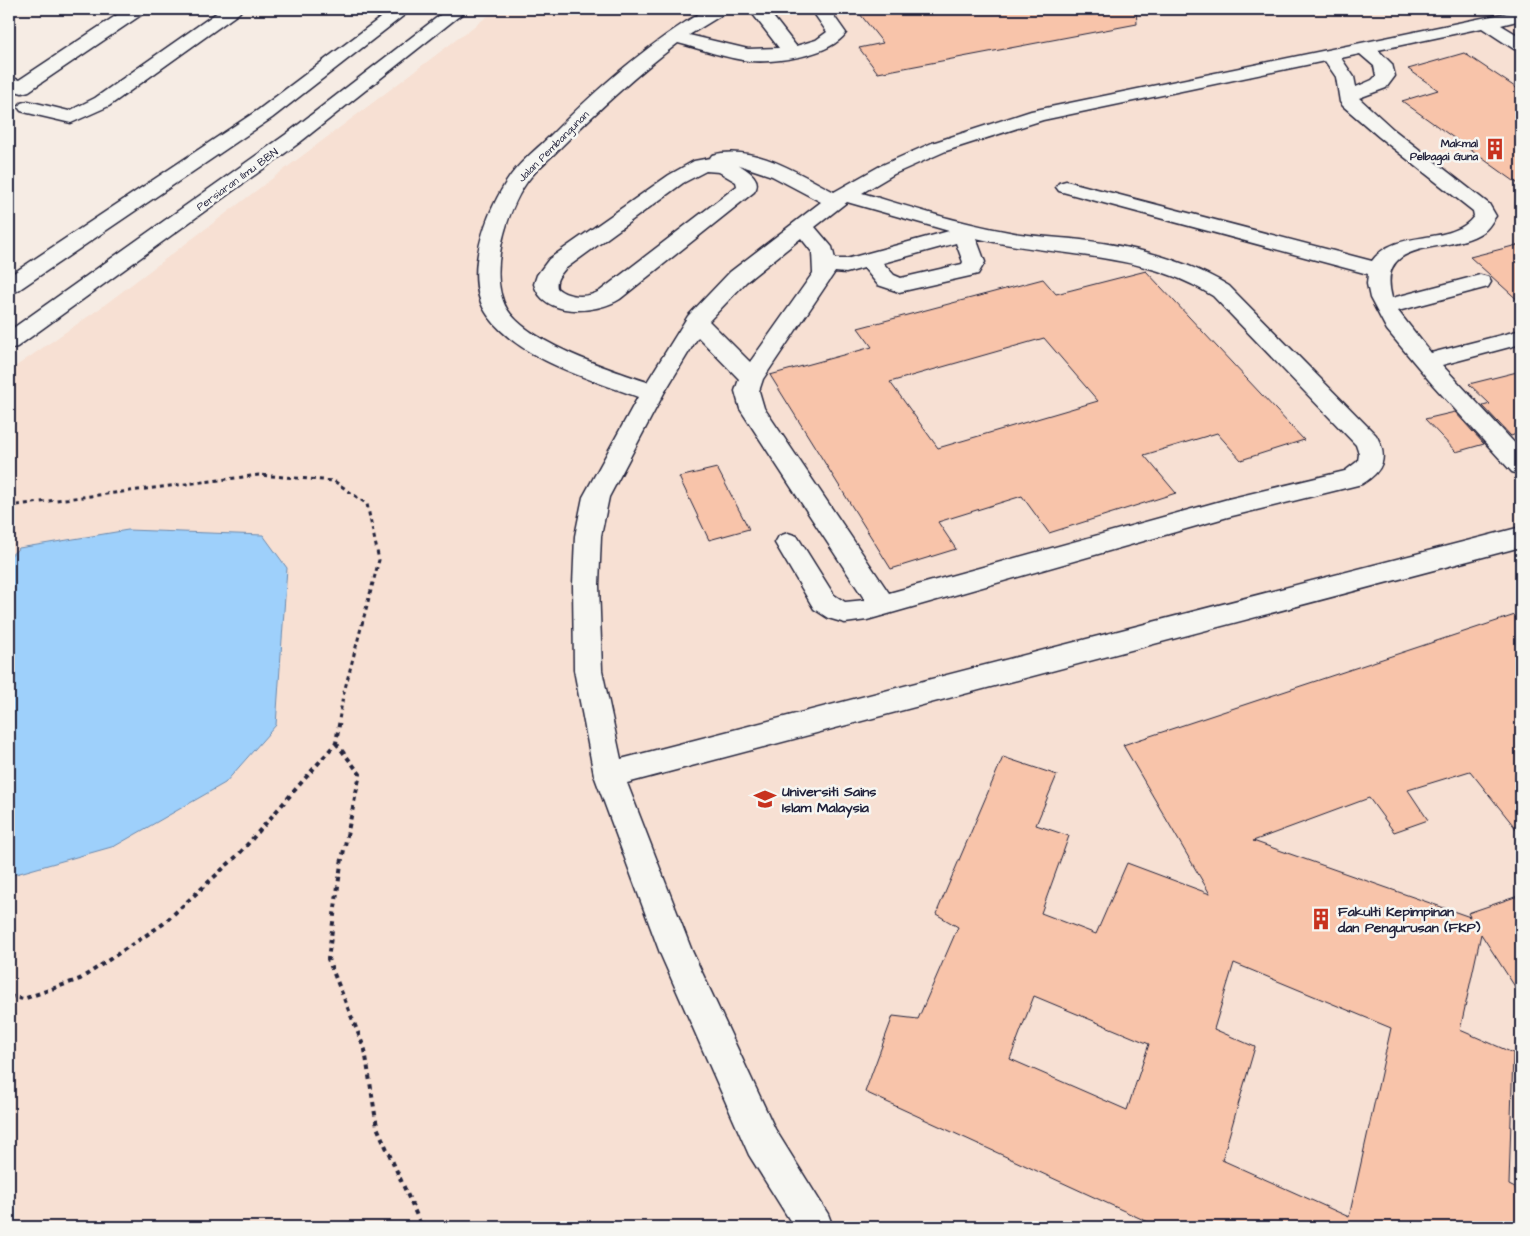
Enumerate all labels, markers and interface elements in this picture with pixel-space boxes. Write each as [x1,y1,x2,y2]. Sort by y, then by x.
street label: Jalan Pembangunan [514,107,593,186]
place label: Makmal Pelbagai Guna [1410,136,1478,166]
building icon: Makmal Pelbagai Guna [1482,136,1508,162]
street label: Persiaran Ilmu BBN [193,145,281,214]
place label: Universiti Sains Islam Malaysia [782,782,876,818]
school or university icon: Universiti Sains Islam Malaysia [752,786,778,812]
place label: Fakulti Kepimpinan dan Pengurusan (FKP) [1337,902,1481,939]
building icon: Fakulti Kepimpinan dan Pengurusan (FKP) [1308,906,1334,932]

